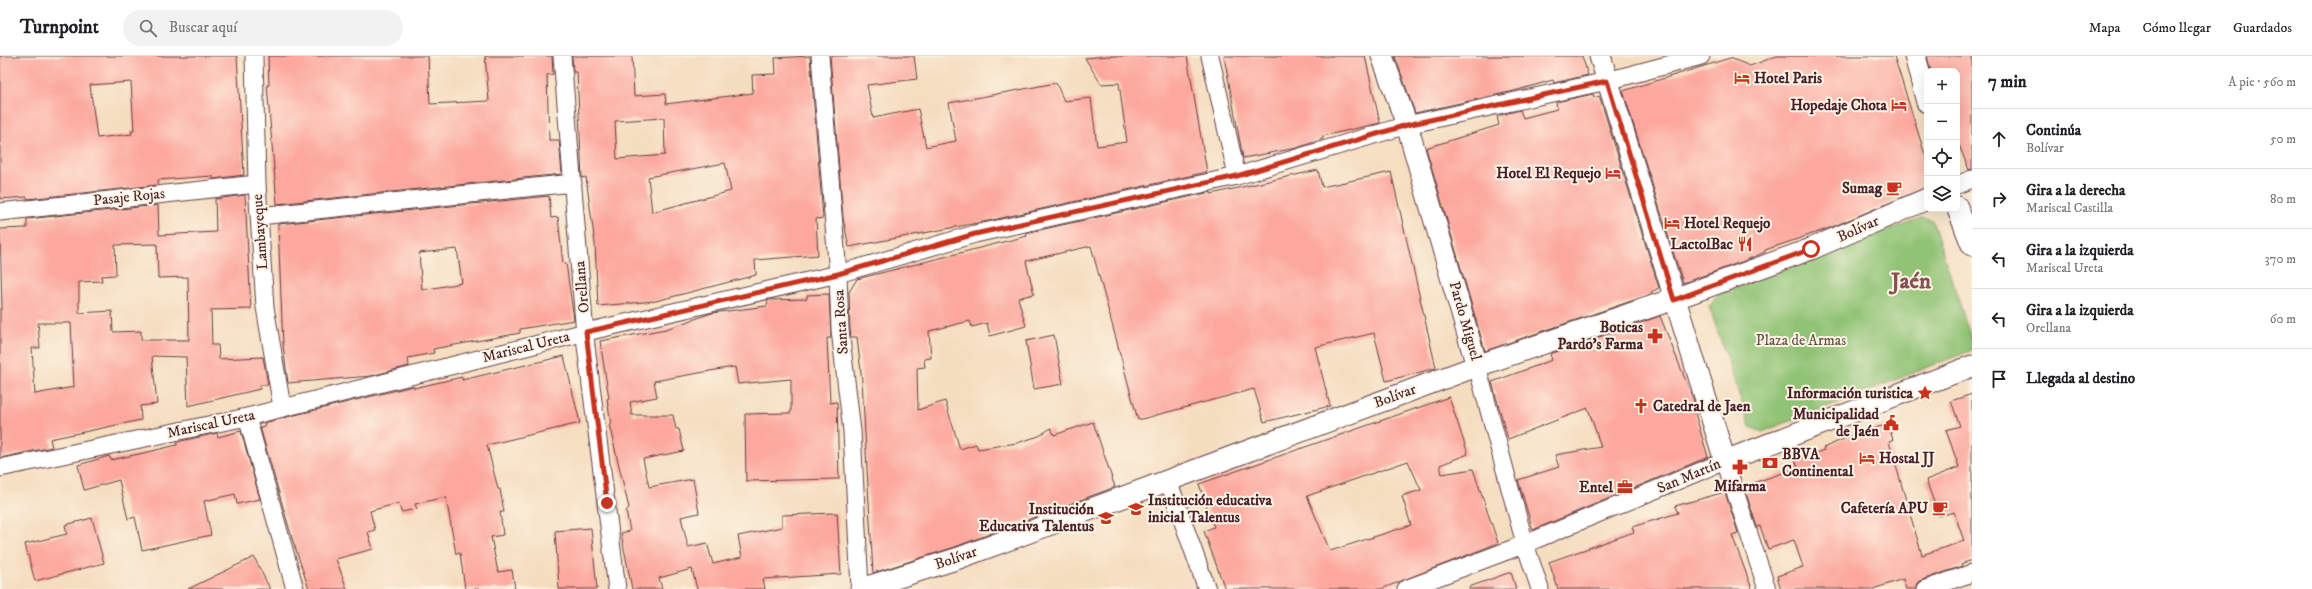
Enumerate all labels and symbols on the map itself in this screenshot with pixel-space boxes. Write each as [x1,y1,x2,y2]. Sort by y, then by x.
hotel icon: Hotel Paris [1733,69,1751,87]
place label: Hotel Paris [1754,69,1822,88]
place label: Hopedaje Chota [1790,96,1888,115]
hotel icon: Hopedaje Chota [1890,96,1908,114]
place label: Hotel El Requejo [1496,164,1602,184]
hotel icon: Hotel El Requejo [1604,164,1622,182]
place label: Sumag [1842,179,1883,198]
cafe icon: Sumag [1885,179,1903,197]
street label: Pasaje Rojas [92,184,166,210]
street label: Lambayeque [248,193,272,271]
street label: Bolívar [1834,211,1882,247]
hotel icon: Hotel Requejo [1663,214,1681,232]
place label: Hotel Requejo [1684,214,1771,234]
place label: LactolBac [1670,235,1734,254]
restaurant icon: LactolBac [1736,235,1754,253]
route start [1802,240,1820,258]
street label: Orellana [570,260,594,314]
district label: Jaén [1888,267,1932,296]
street label: Pardo Miguel [1445,279,1485,363]
street label: Santa Rosa [829,288,853,355]
place label: Boticas Pardo’s Farma [1557,318,1644,354]
street label: Mariscal Ureta [480,327,572,367]
pharmacy icon: Boticas Pardo’s Farma [1646,327,1664,345]
park label: Plaza de Armas [1756,331,1846,350]
street label: Bolívar [1371,379,1419,412]
place label: Información turistica [1787,384,1914,403]
place icon: Información turistica [1916,384,1934,402]
church icon: Catedral de Jaen [1632,397,1650,415]
place label: Catedral de Jaen [1653,397,1751,416]
street label: Mariscal Ureta [165,405,257,443]
place label: Municipalidad de Jaén [1793,405,1880,441]
public building icon: Municipalidad de Jaén [1882,414,1900,432]
place label: BBVA Continental [1782,445,1854,481]
hotel icon: Hostal JJ [1858,449,1876,467]
place label: Hostal JJ [1879,449,1935,468]
street label: San Martín [1654,454,1724,498]
bank icon: BBVA Continental [1761,454,1779,472]
pharmacy icon: Mifarma [1731,458,1749,476]
place label: Mifarma [1714,477,1767,496]
place label: Entel [1579,478,1613,497]
office icon: Entel [1616,478,1634,496]
place label: Institución educativa inicial Talentus [1148,491,1272,527]
route end [598,494,616,512]
place label: Cafetería APU [1841,499,1928,518]
cafe icon: Cafetería APU [1931,499,1949,517]
place label: Institución Educativa Talentus [979,500,1094,536]
school or university icon: Institución educativa inicial Talentus [1127,500,1145,518]
school or university icon: Institución Educativa Talentus [1097,509,1115,527]
street label: Bolívar [932,542,980,574]

